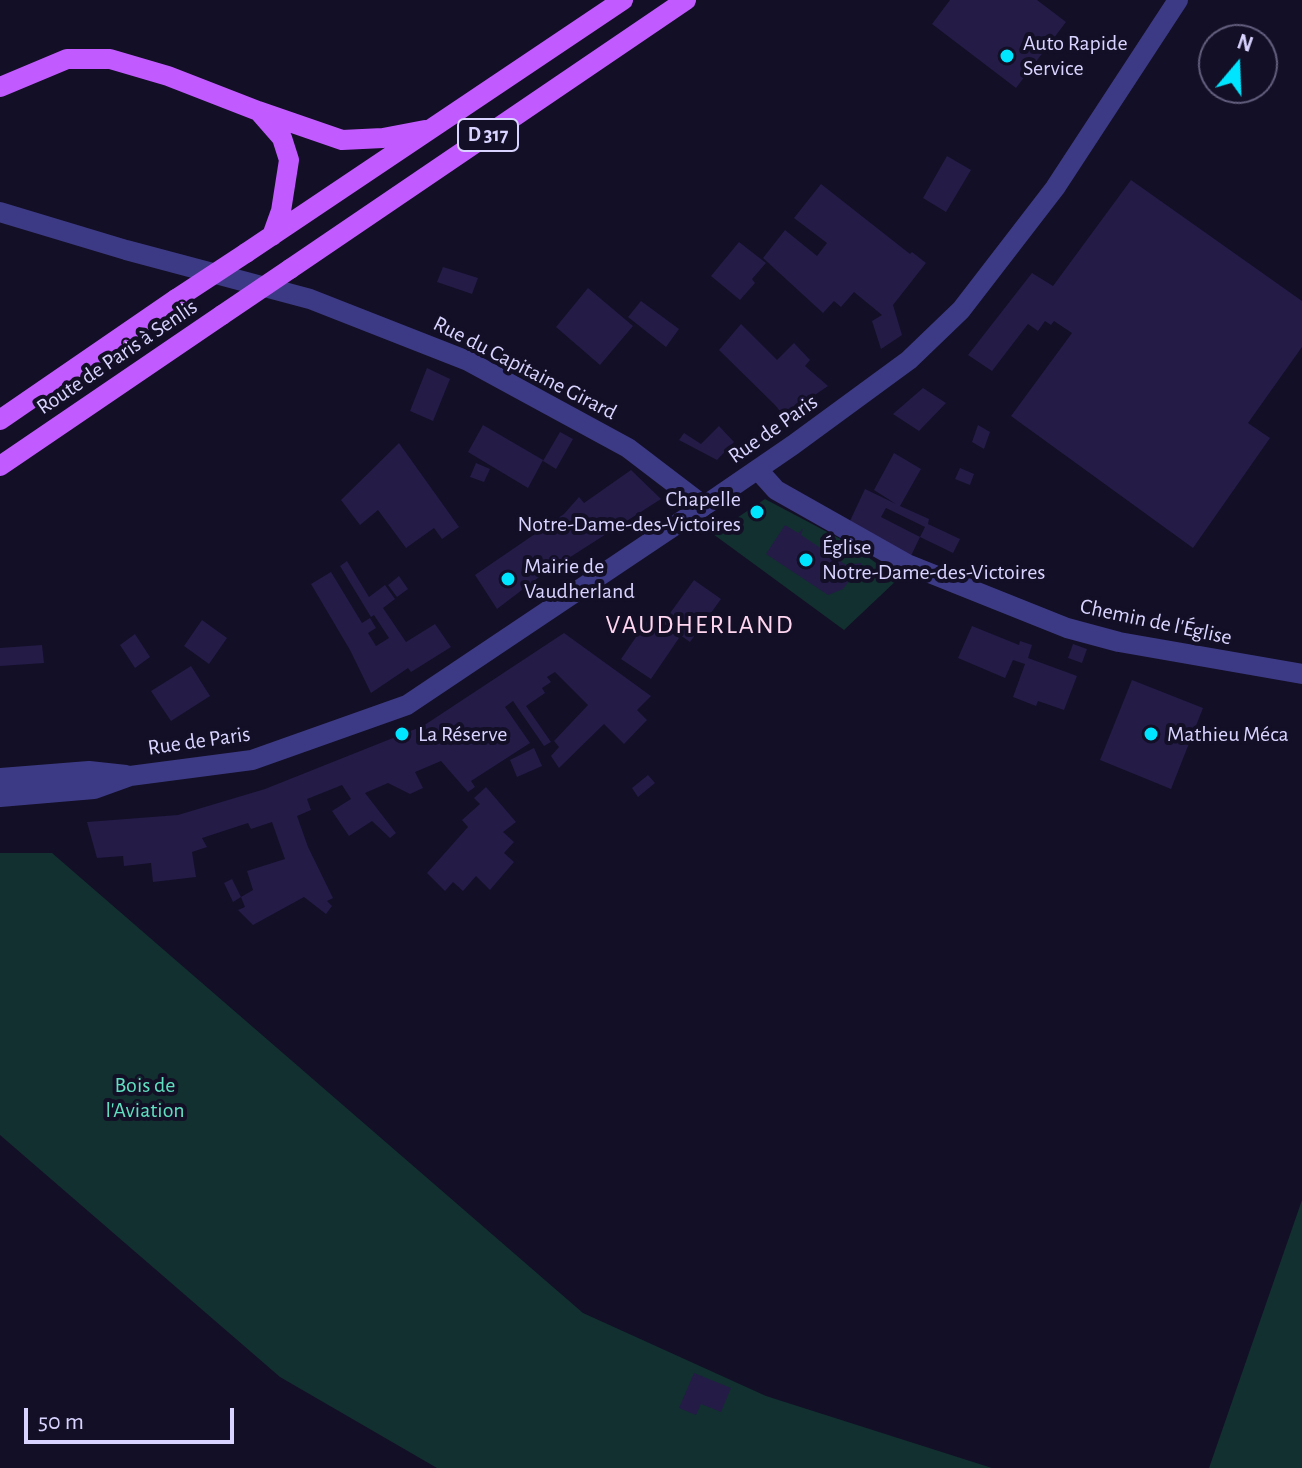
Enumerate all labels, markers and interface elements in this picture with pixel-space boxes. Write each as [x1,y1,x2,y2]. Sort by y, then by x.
north arrow [1198,24,1278,104]
place label: Auto Rapide Service [1023,30,1128,82]
text: N [1234,30,1256,56]
marker: Auto Rapide Service [998,47,1016,65]
road number: D 317 [458,119,518,151]
street label: Route de Paris à Senlis [32,293,202,421]
street label: Rue du Capitaine Girard [429,310,621,426]
street label: Rue de Paris [723,389,823,469]
place label: Chapelle Notre-Dame-des-Victoires [518,486,741,538]
marker: Chapelle Notre-Dame-des-Victoires [748,503,766,521]
place label: Église Notre-Dame-des-Victoires [822,534,1045,586]
marker: Église Notre-Dame-des-Victoires [797,551,815,569]
place label: Mairie de Vaudherland [524,553,635,604]
marker: Mairie de Vaudherland [499,570,517,588]
street label: Chemin de l'Église [1078,593,1234,651]
district label: VAUDHERLAND [606,609,794,641]
street label: Rue de Paris [146,721,252,761]
place label: La Réserve [418,721,507,747]
place label: Mathieu Méca [1167,721,1289,747]
marker: La Réserve [393,725,411,743]
marker: Mathieu Méca [1142,725,1160,743]
park label: Bois de l'Aviation [105,1072,185,1124]
scale bar [28,1392,238,1442]
text: 50 m [38,1410,84,1434]

